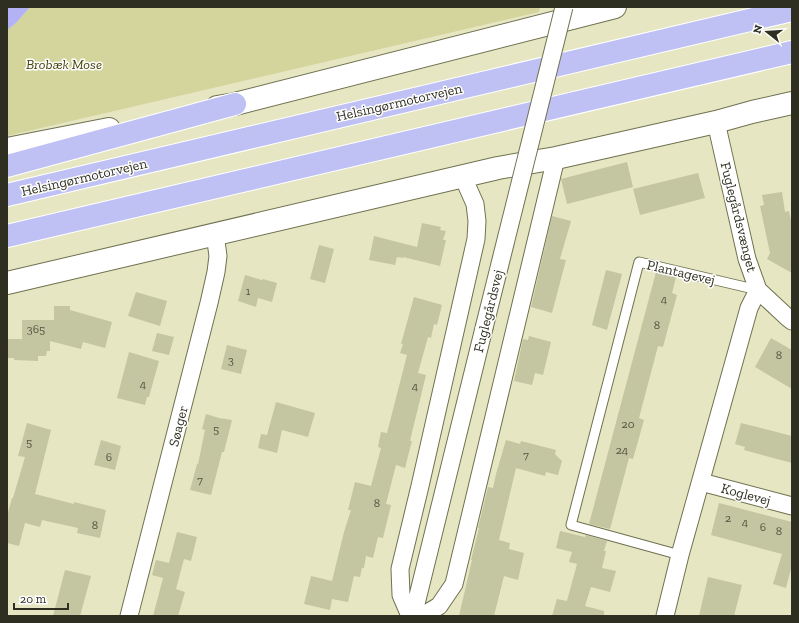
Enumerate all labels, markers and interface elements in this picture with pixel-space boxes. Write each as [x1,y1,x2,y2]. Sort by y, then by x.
north arrow [747,12,787,52]
text: N [750,23,766,35]
park label: Brobæk Mose [26,56,102,73]
street label: Helsingørmotorvejen [335,80,464,125]
street label: Helsingørmotorvejen [20,155,149,200]
street label: Fuglegårdsvænget [717,160,761,275]
street label: Plantagevej [645,256,717,289]
street label: Fuglegårdsvej [470,268,507,354]
house number: 1 [246,284,251,298]
house number: 4 [661,292,668,306]
house number: 8 [654,318,660,332]
house number: 365 [27,322,45,336]
house number: 8 [776,348,782,362]
house number: 3 [228,353,234,367]
house number: 4 [140,377,147,391]
house number: 4 [412,379,419,393]
street label: Søager [165,404,192,448]
house number: 20 [621,417,635,431]
house number: 5 [213,422,219,436]
house number: 5 [26,435,32,449]
house number: 24 [616,443,629,457]
house number: 7 [523,448,529,462]
house number: 6 [106,450,112,464]
house number: 7 [197,473,203,487]
street label: Koglevej [719,480,773,509]
house number: 8 [374,496,380,510]
house number: 2 [725,511,731,525]
house number: 4 [742,515,749,529]
house number: 8 [92,518,98,532]
house number: 6 [760,520,766,534]
house number: 8 [776,524,782,538]
scale bar [14,585,68,611]
text: 20 m [20,592,47,606]

